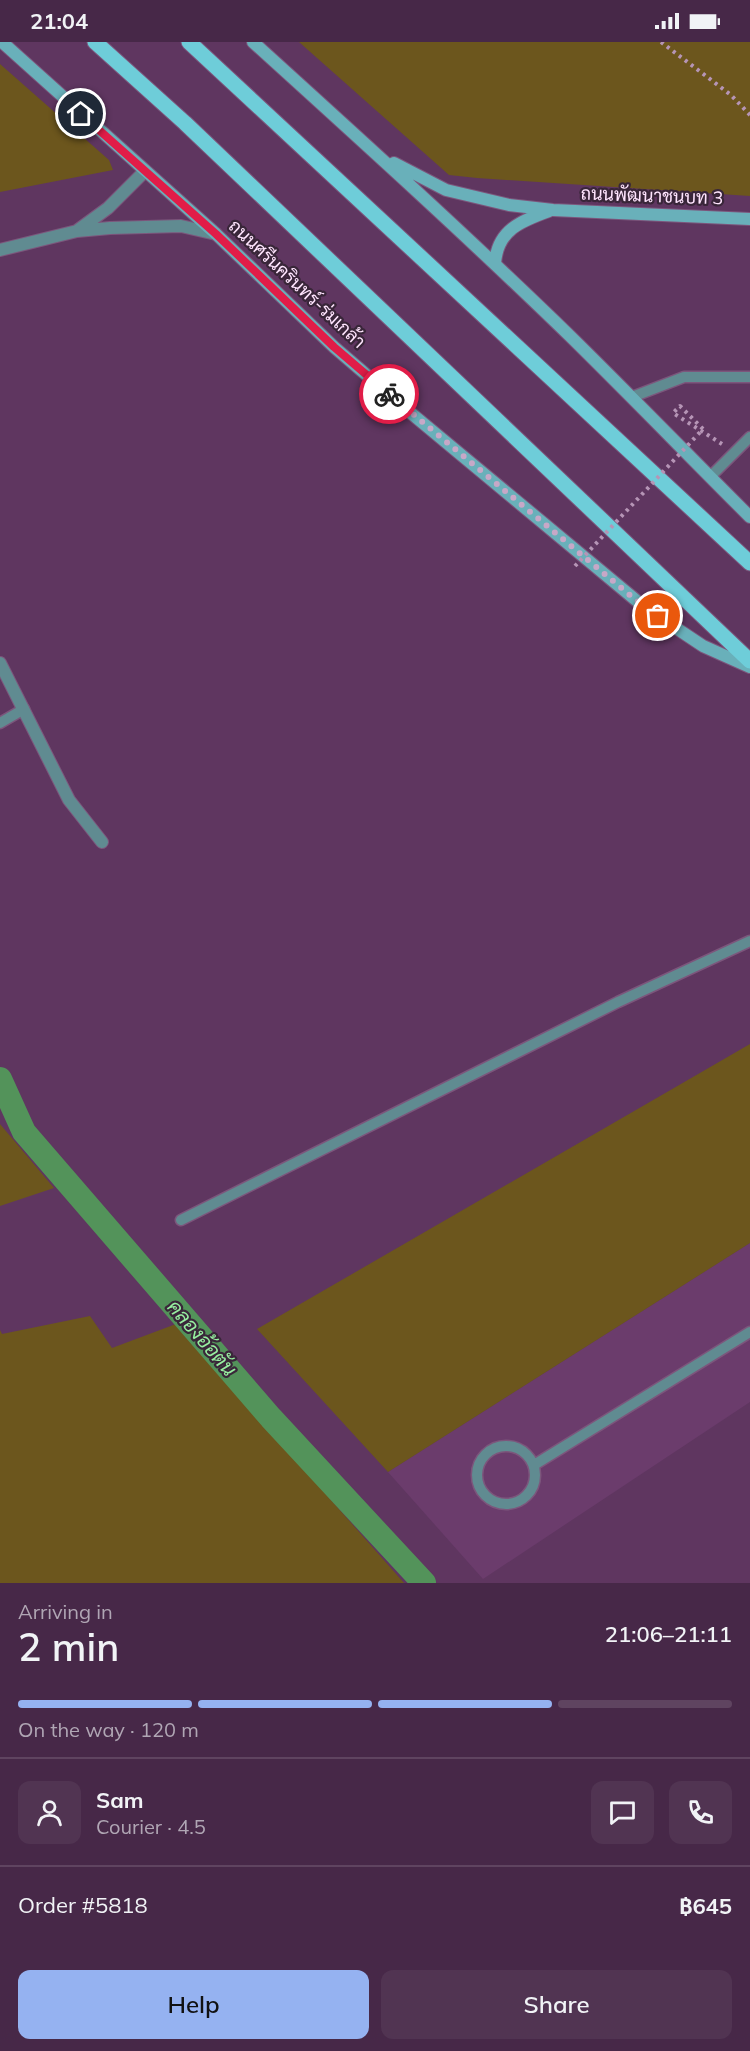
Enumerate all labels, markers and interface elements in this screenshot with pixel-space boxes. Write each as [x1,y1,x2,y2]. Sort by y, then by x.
text: 21:04 [30,7,88,35]
pin [55,88,106,139]
icon: home [64,97,97,130]
street label: ถนนพัฒนาชนบท 3 [580,182,724,209]
street label: ถนนศรีนครินทร์-ร่มเกล้า [224,214,371,353]
courier [359,364,419,424]
icon: bike [373,378,406,411]
pin [632,590,683,641]
icon: bag [641,599,674,632]
water label: คลองอ้อตัน [162,1294,242,1381]
text: Arriving in [18,1599,113,1624]
text: 21:06–21:11 [605,1620,732,1648]
text: 2 min [18,1622,119,1671]
text: On the way · 120 m [18,1717,199,1742]
button: person [18,1781,81,1844]
button: chat [591,1781,654,1844]
button: phone [669,1781,732,1844]
text: Sam [96,1786,144,1814]
text: Courier · 4.5 [96,1814,206,1839]
text: Order #5818 [18,1891,148,1919]
text: ฿645 [679,1892,732,1920]
button: Help [18,1970,369,2039]
button: Share [381,1970,732,2039]

